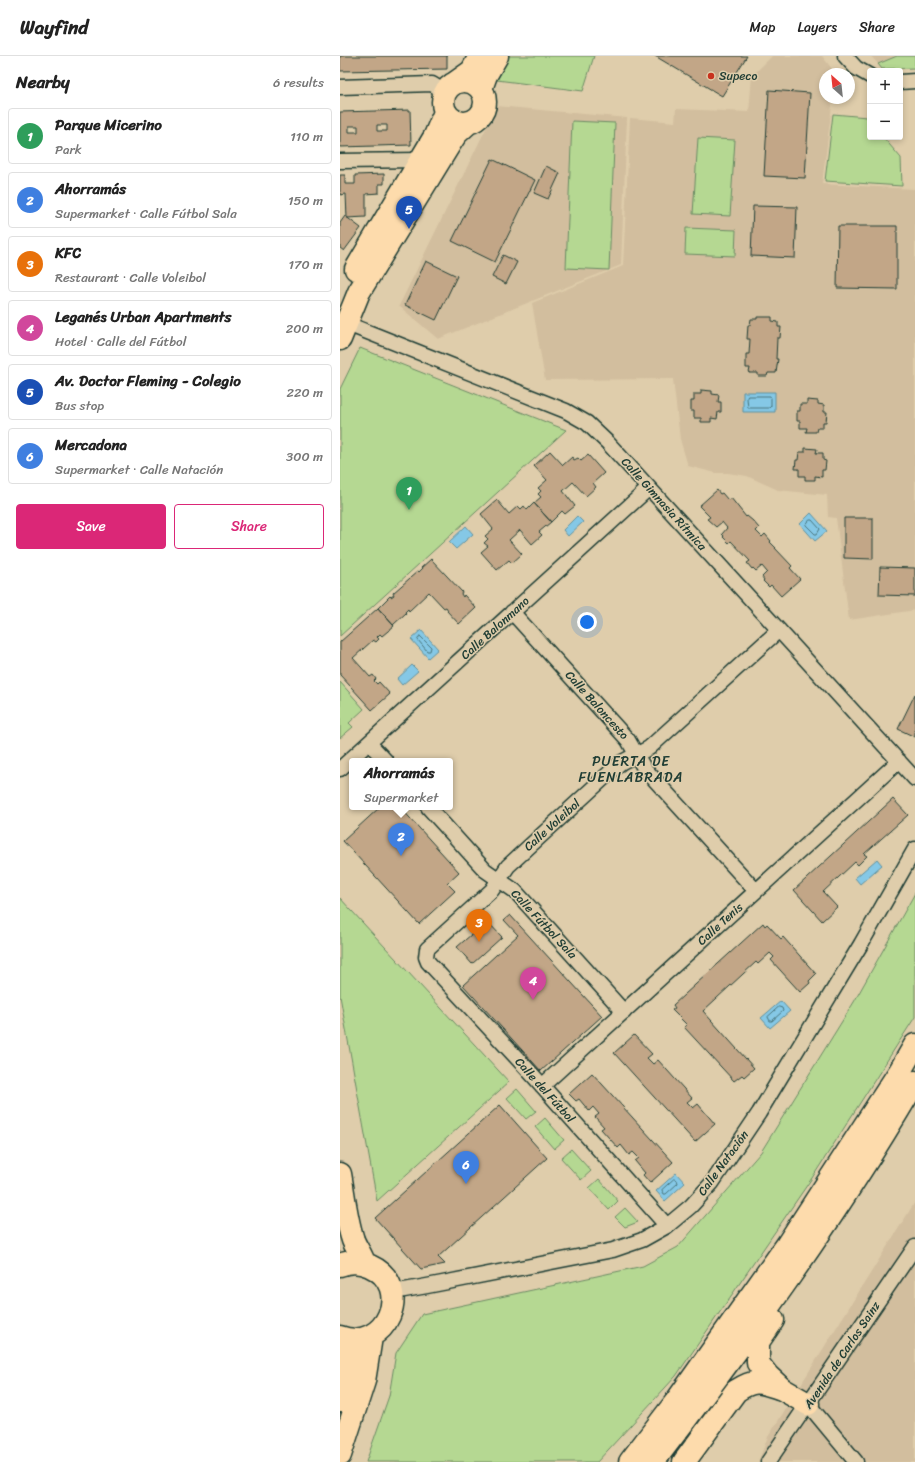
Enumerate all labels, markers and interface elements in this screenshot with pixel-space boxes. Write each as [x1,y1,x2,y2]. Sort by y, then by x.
text: Wayfind [20,11,88,44]
text: Map [750,15,775,40]
text: Layers [797,15,837,40]
text: Share [859,15,895,40]
place label: Supeco [719,65,757,87]
text: Nearby [16,67,70,97]
north arrow [819,68,855,104]
map controls [867,68,903,140]
button: + [867,68,903,104]
text: 6 results [273,71,324,94]
marker: Supeco [706,71,716,81]
button: − [867,104,903,140]
text: Parque Micerino [55,112,162,138]
text: 1 [27,125,33,148]
text: 110 m [290,125,323,148]
text: Park [55,138,82,161]
text: Ahorramás [55,176,126,202]
text: 2 [26,189,34,212]
text: 150 m [288,189,323,212]
pin: 5 [396,196,422,229]
text: Supermarket · Calle Fútbol Sala [55,202,237,225]
text: KFC [55,240,81,266]
text: 3 [26,253,34,276]
text: 170 m [288,253,323,276]
text: Restaurant · Calle Voleibol [55,266,206,289]
text: Leganés Urban Apartments [55,304,231,330]
text: 4 [26,317,34,340]
text: 200 m [286,317,323,340]
text: Hotel · Calle del Fútbol [55,330,186,353]
text: Av. Doctor Fleming - Colegio [55,368,241,394]
text: 5 [26,381,34,404]
text: 220 m [286,381,323,404]
text: Bus stop [55,394,104,417]
text: Mercadona [55,432,127,458]
text: 6 [26,445,34,468]
text: 300 m [286,445,323,468]
street label: Calle Gimnasia Rítmica [616,452,713,557]
text: Supermarket · Calle Natación [55,458,223,481]
pin: 1 [396,477,422,510]
button: Save [16,504,166,549]
button: Share [174,504,324,549]
street label: Calle Balonmano [455,591,535,665]
your location [577,612,597,632]
street label: Calle Baloncesto [560,665,635,745]
district label: PUERTA DE FUENLABRADA [578,749,684,790]
popup [349,758,453,810]
text: Ahorramás [364,760,435,786]
text: Supermarket [364,786,438,809]
street label: Calle Voleibol [518,793,586,857]
pin: 2 [388,823,414,856]
street label: Calle Fútbol Sala [505,884,583,965]
street label: Calle Tenis [692,897,749,951]
pin: 3 [466,909,492,942]
pin: 4 [520,967,546,1000]
street label: Calle del Fútbol [509,1052,581,1128]
street label: Calle Natación [692,1125,755,1201]
pin: 6 [453,1151,479,1184]
street label: Avenida de Carlos Sainz [797,1296,887,1414]

